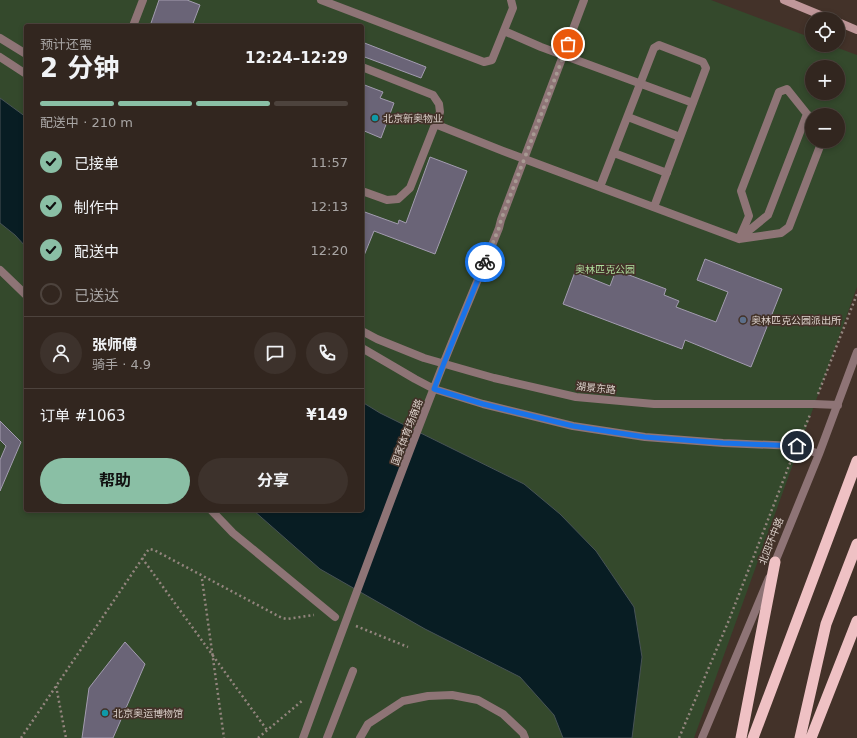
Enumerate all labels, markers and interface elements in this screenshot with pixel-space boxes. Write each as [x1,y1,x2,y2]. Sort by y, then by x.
map controls [805,12,845,148]
button: locate [805,12,845,52]
pin [551,27,585,61]
icon: bag [557,33,579,55]
text: 预计还需 [40,37,92,52]
text: 12:24–12:29 [245,49,348,67]
text: 2 分钟 [40,53,119,83]
button: + [805,60,845,100]
button: − [805,108,845,148]
marker: 北京新奥物业 [370,113,380,123]
place label: 北京新奥物业 [383,113,443,124]
text: 配送中 · 210 m [40,115,133,130]
icon: check [40,151,62,173]
text: 已接单 [74,155,119,173]
text: 11:57 [311,155,348,170]
icon: check [40,195,62,217]
text: 制作中 [74,199,119,217]
text: 12:13 [311,199,348,214]
icon: check [40,239,62,261]
courier [465,242,505,282]
text: 配送中 [74,243,119,261]
text: 12:20 [311,243,348,258]
icon: bike [474,251,496,273]
park label: 奥林匹克公园 [575,264,635,275]
text: 已送达 [74,287,119,305]
marker: 奥林匹克公园派出所 [738,315,748,325]
place label: 奥林匹克公园派出所 [751,315,841,326]
button: person [40,332,82,374]
button: chat [254,332,296,374]
button: phone [306,332,348,374]
text: 张师傅 [92,336,137,354]
text: 骑手 · 4.9 [92,357,151,372]
street label: 湖景东路 [576,380,616,396]
street label: 国家体育场南路 [389,397,425,467]
text: ¥149 [306,406,348,424]
text: 订单 #1063 [40,407,126,425]
pin [780,429,814,463]
icon: home [786,435,808,457]
button: 帮助 [40,458,190,504]
button: 分享 [198,458,348,504]
street label: 北四环中路 [757,516,785,566]
marker: 北京奥运博物馆 [100,708,110,718]
place label: 北京奥运博物馆 [113,708,183,719]

